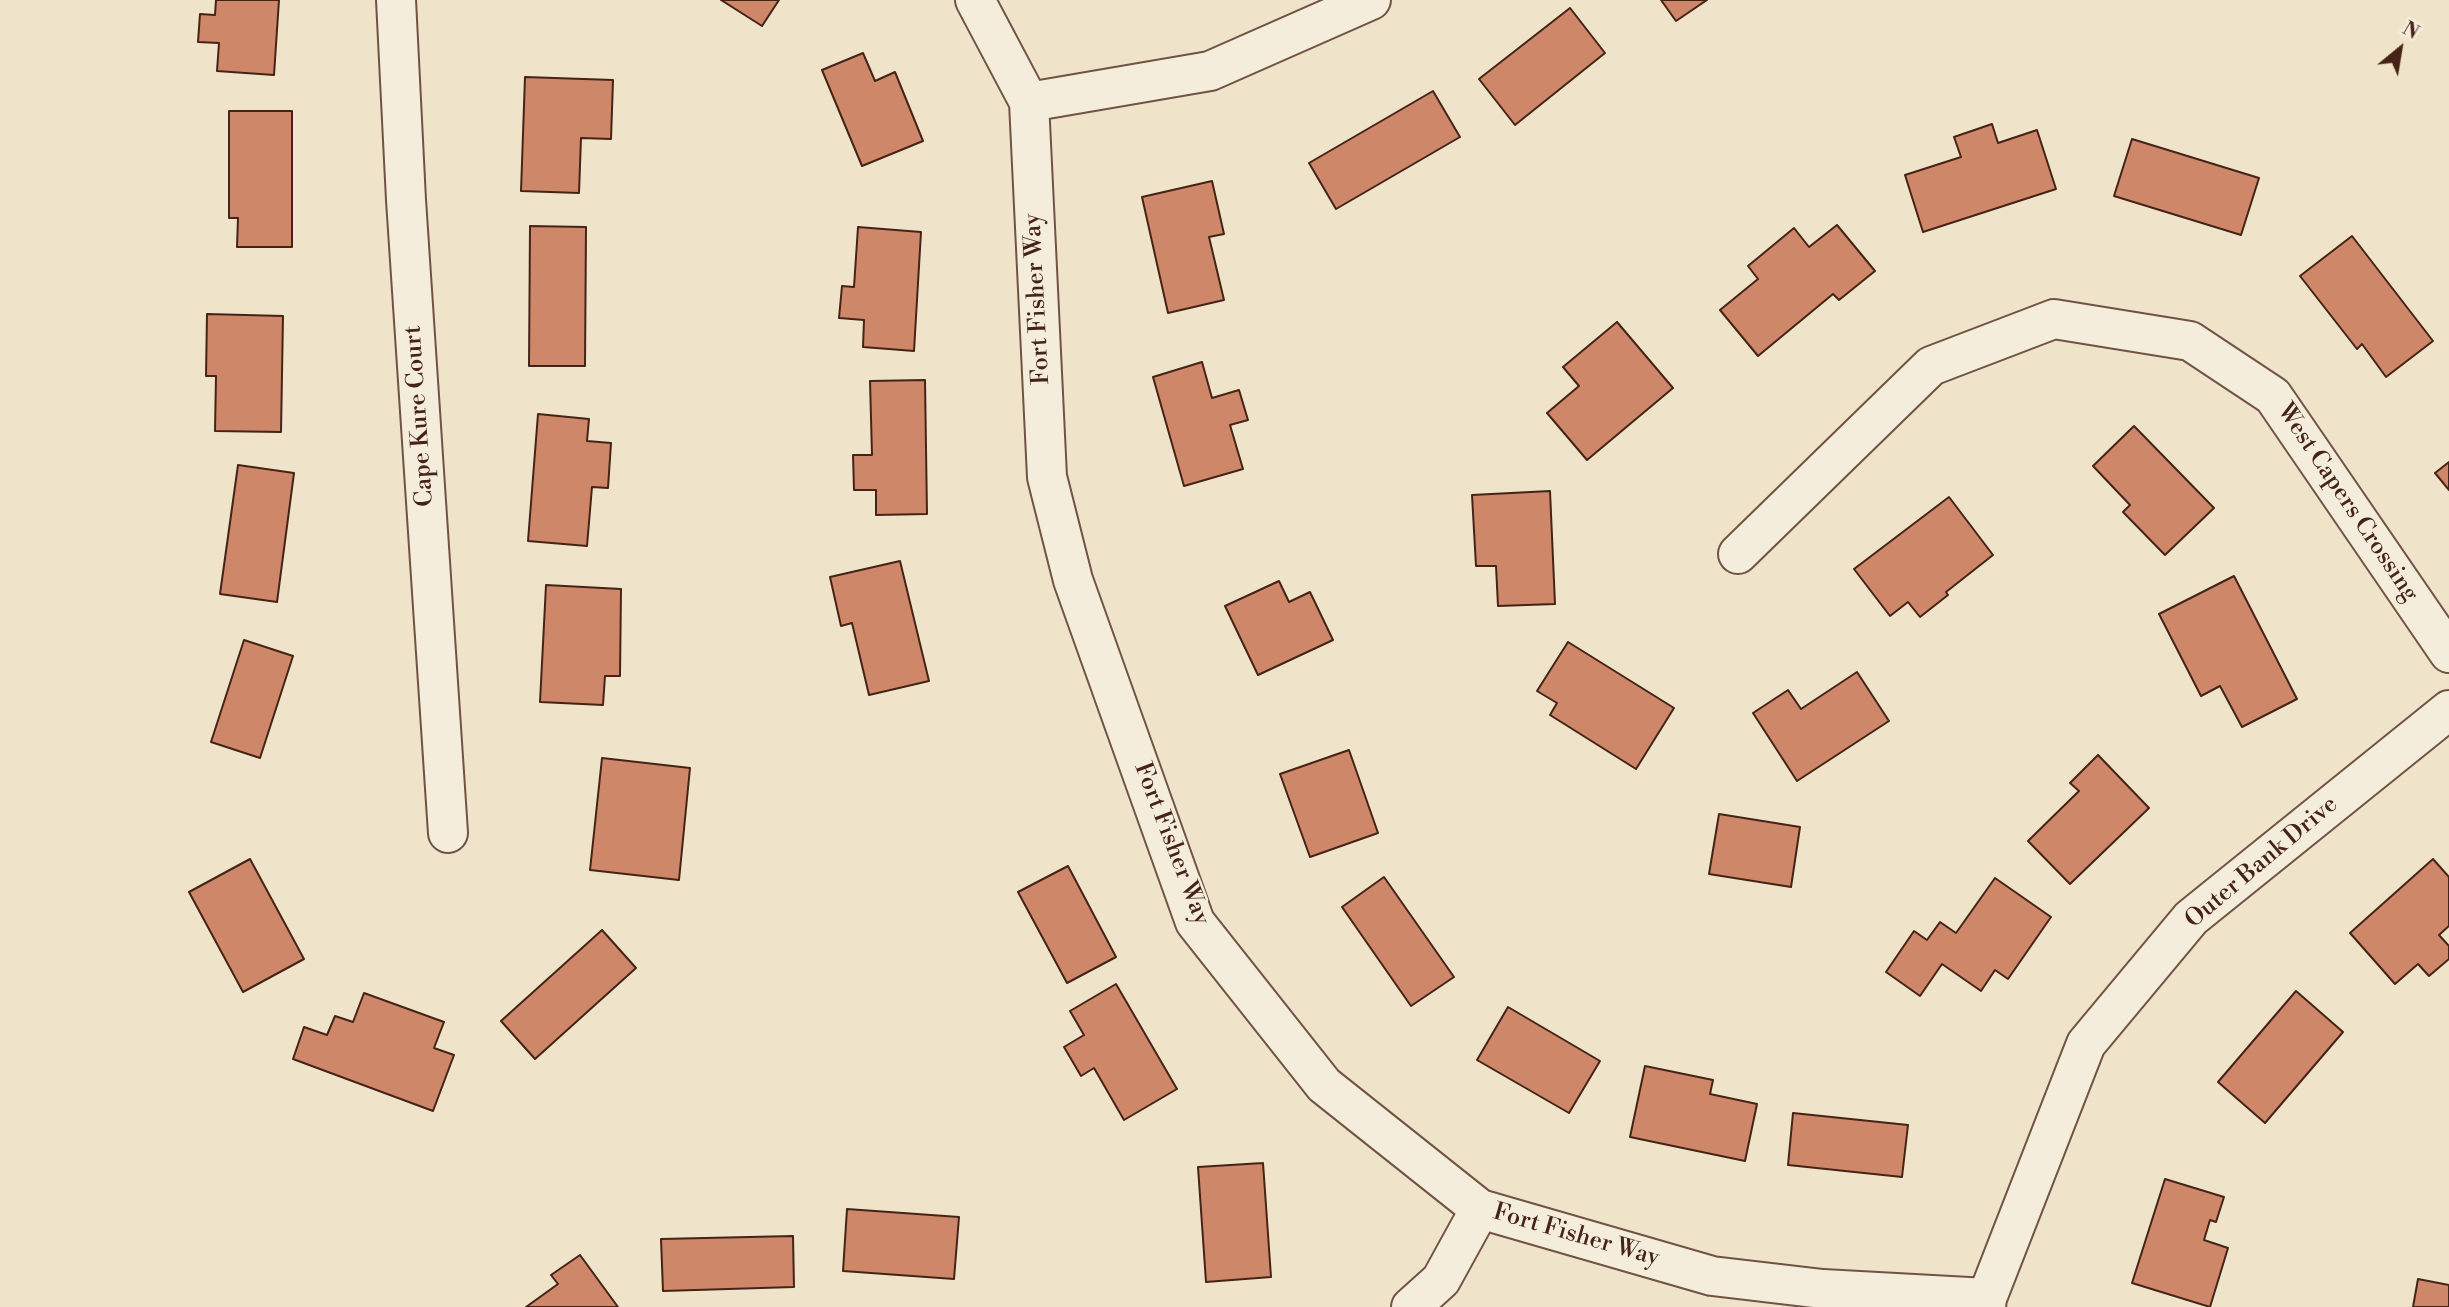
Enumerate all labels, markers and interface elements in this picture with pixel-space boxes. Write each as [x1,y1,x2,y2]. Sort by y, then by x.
north arrow [2365,14,2435,84]
text: N [2398,17,2423,45]
street label: Fort Fisher Way [1019,213,1057,385]
street label: Cape Kure Court [399,324,441,508]
street label: West Capers Crossing [2270,398,2424,608]
street label: Fort Fisher Way [1127,759,1215,929]
street label: Outer Bank Drive [2180,791,2344,935]
street label: Fort Fisher Way [1490,1199,1662,1273]

